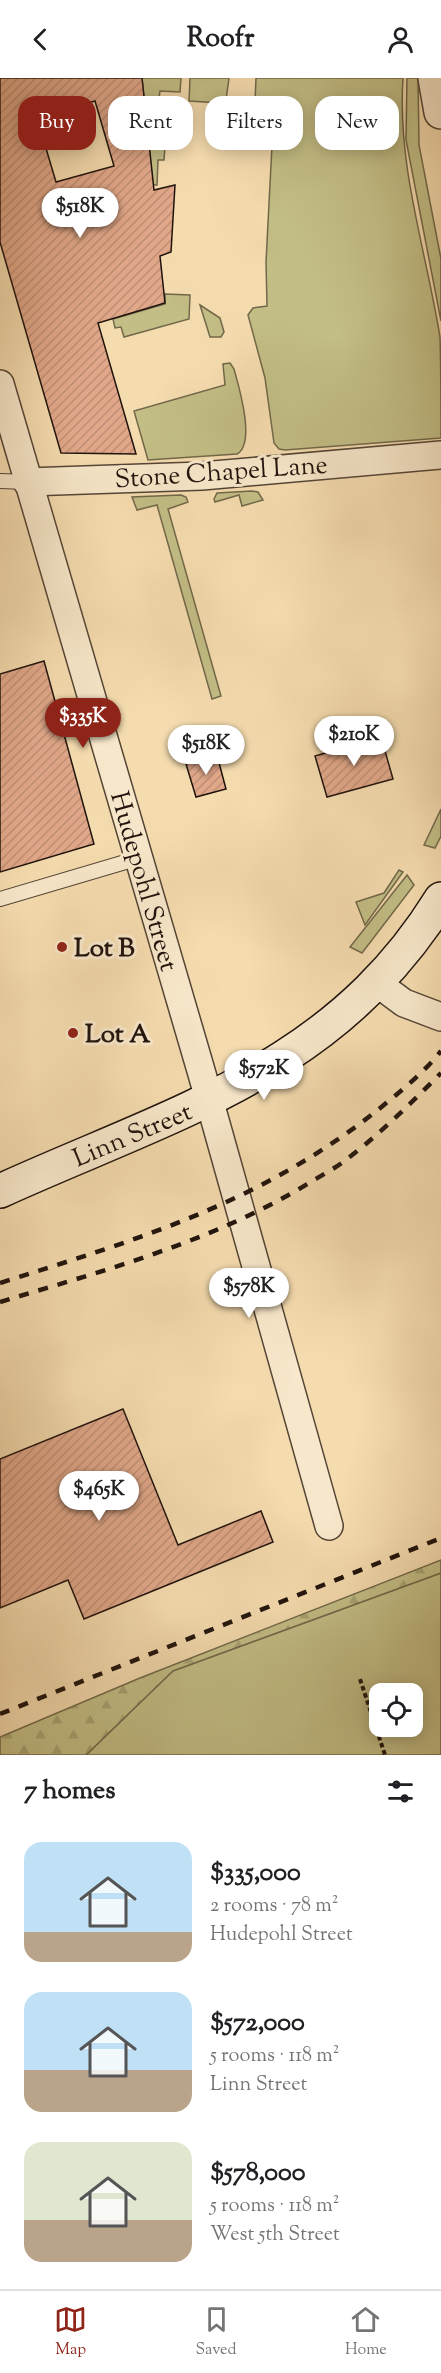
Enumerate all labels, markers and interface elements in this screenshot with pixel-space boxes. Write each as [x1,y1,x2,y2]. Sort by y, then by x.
text: Roofr [187,20,254,59]
icon: back [24,23,57,56]
icon: person [384,23,417,56]
chip: Buy [18,96,96,150]
chip: Rent [108,96,193,150]
chip: Filters [205,96,303,150]
chip: New [315,96,399,150]
pin: $518K [38,188,122,239]
text: $518K [56,193,104,222]
street label: Stone Chapel Lane [113,448,329,499]
pin: $335K [41,698,125,749]
text: $335K [59,703,107,732]
pin: $210K [312,716,396,767]
text: $210K [328,721,380,750]
pin: $518K [164,725,248,776]
text: $518K [182,730,230,759]
street label: Hudepohl Street [99,787,186,976]
place label: Lot B [74,931,135,968]
marker: Lot B [55,940,69,954]
place label: Lot A [85,1017,151,1054]
marker: Lot A [66,1026,80,1040]
pin: $572K [222,1050,306,1101]
text: $572K [238,1055,290,1084]
street label: Linn Street [68,1095,199,1178]
pin: $578K [207,1268,291,1319]
text: $578K [223,1273,275,1302]
pin: $465K [57,1471,141,1522]
text: $465K [73,1476,125,1505]
map controls [369,1683,423,1737]
button: locate [369,1683,423,1737]
text: 7 homes [24,1773,115,1810]
icon: filters [384,1775,417,1808]
text: $335,000 [210,1855,301,1892]
icon: home [72,1866,144,1938]
text: 2 rooms · 78 m² [210,1892,339,1921]
text: Hudepohl Street [210,1921,353,1950]
text: $572,000 [210,2005,305,2042]
icon: home [72,2016,144,2088]
text: 5 rooms · 118 m² [210,2042,340,2071]
text: Linn Street [210,2071,307,2100]
text: $578,000 [210,2155,306,2192]
icon: home [72,2166,144,2238]
text: 5 rooms · 118 m² [210,2192,340,2221]
text: West 5th Street [210,2221,340,2250]
tab: Map [54,2303,87,2362]
tab: Saved [195,2303,237,2362]
tab: Home [345,2303,387,2362]

